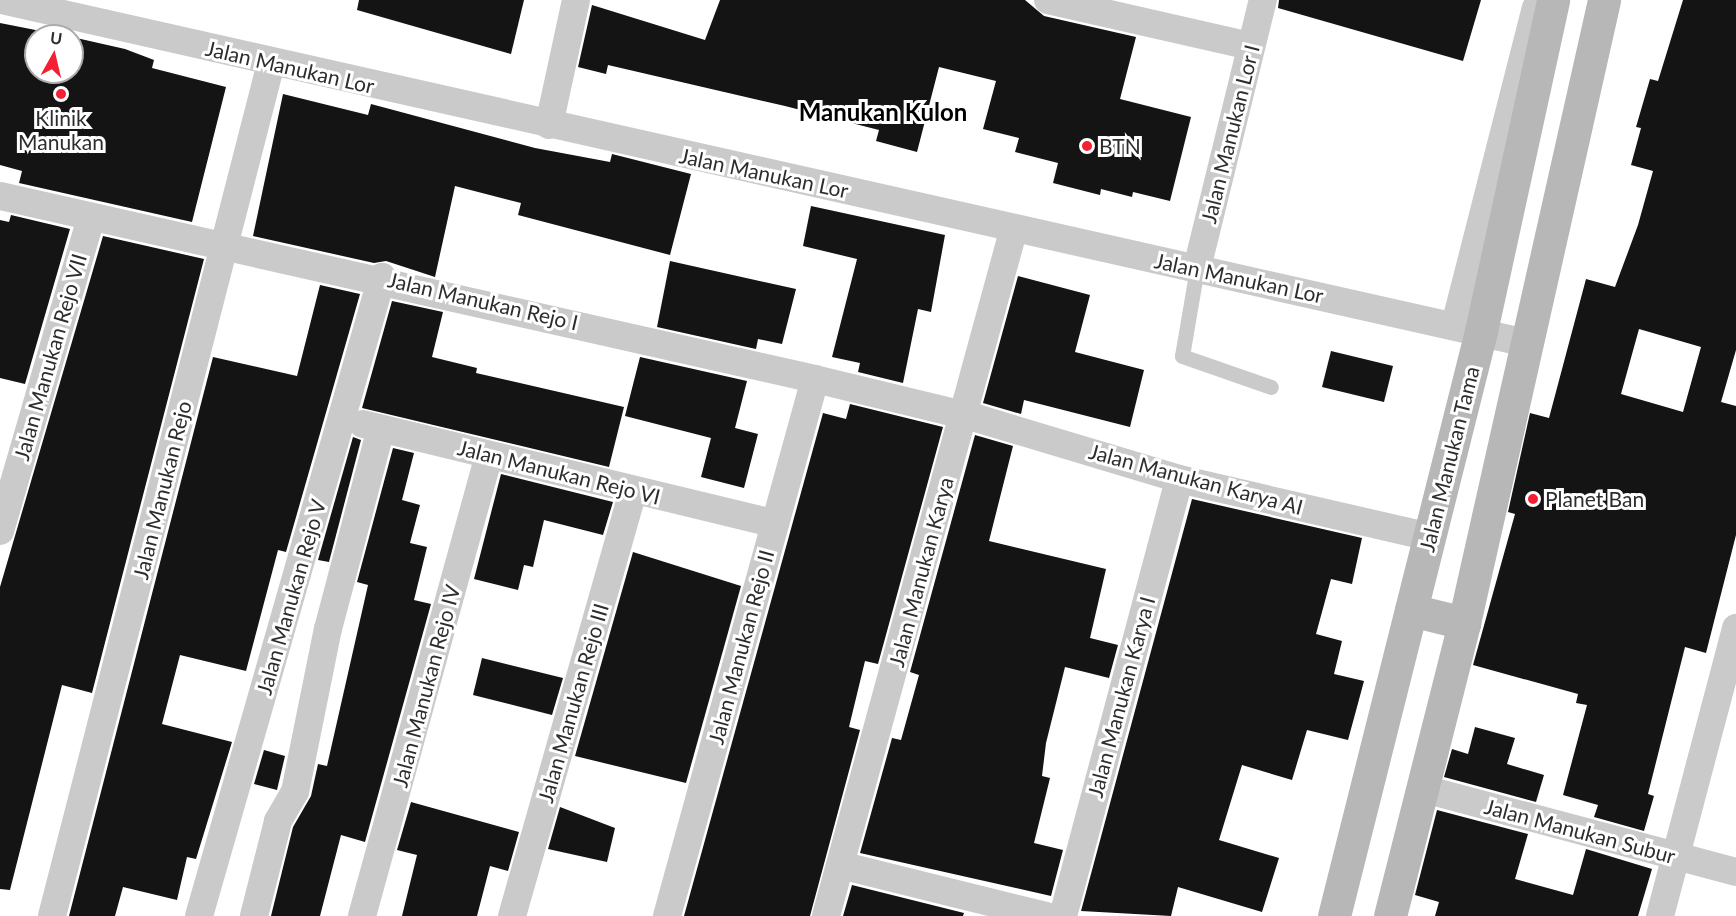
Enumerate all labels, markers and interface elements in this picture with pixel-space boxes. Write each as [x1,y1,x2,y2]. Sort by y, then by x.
north arrow [24,24,84,84]
text: U [49,27,63,48]
street label: Jalan Manukan Lor [203,35,377,99]
street label: Jalan Manukan Lor I [1196,42,1264,226]
marker: Klinik Manukan [52,85,70,103]
district label: Manukan Kulon [799,98,967,126]
place label: Klinik Manukan [18,105,104,155]
place label: BTN [1099,133,1141,159]
marker: BTN [1080,139,1094,153]
street label: Jalan Manukan Lor [677,143,851,203]
street label: Jalan Manukan Lor [1152,248,1326,308]
street label: Jalan Manukan Rejo VII [8,250,92,464]
street label: Jalan Manukan Rejo I [385,267,581,335]
street label: Jalan Manukan Tama [1414,363,1484,555]
street label: Jalan Manukan Rejo [128,398,196,582]
street label: Jalan Manukan Rejo VI [455,435,663,509]
street label: Jalan Manukan Karya AI [1086,438,1306,520]
street label: Jalan Manukan Karya [884,474,958,670]
place label: Planet Ban [1545,486,1644,512]
marker: Planet Ban [1526,492,1540,506]
street label: Jalan Manukan Rejo V [251,496,331,698]
street label: Jalan Manukan Rejo II [703,547,779,747]
street label: Jalan Manukan Rejo IV [387,582,465,790]
street label: Jalan Manukan Karya I [1082,594,1160,800]
street label: Jalan Manukan Rejo III [532,600,614,806]
street label: Jalan Manukan Subur [1482,793,1678,869]

